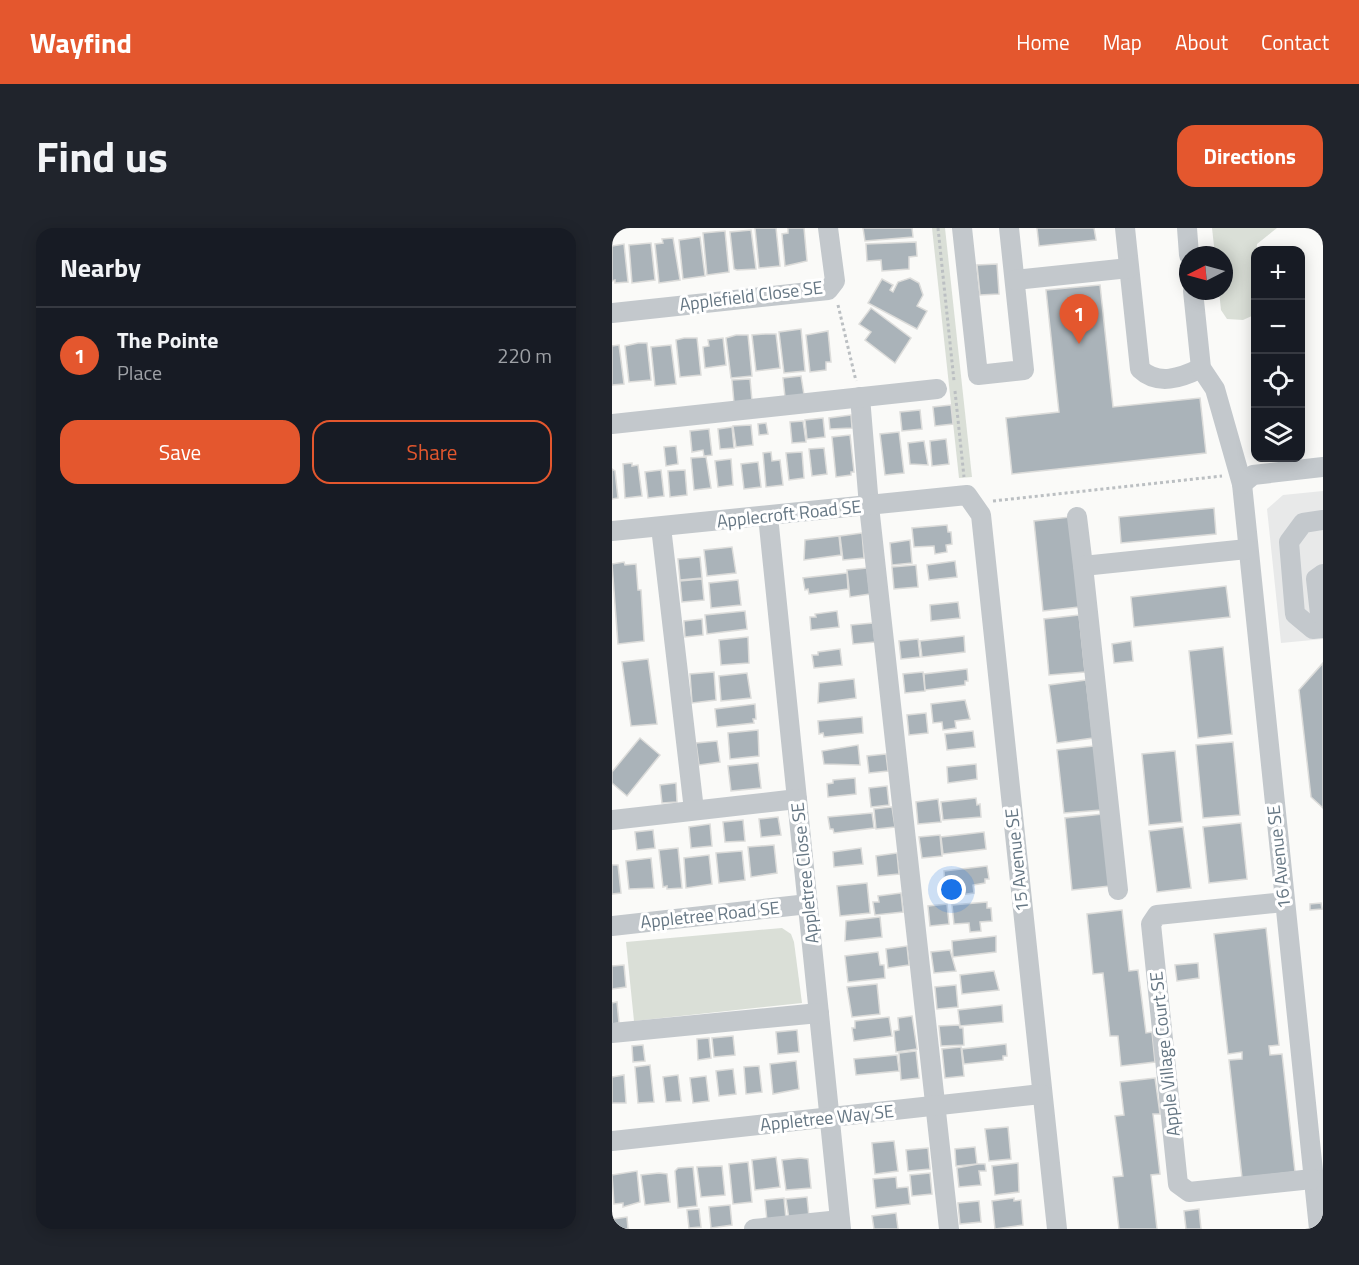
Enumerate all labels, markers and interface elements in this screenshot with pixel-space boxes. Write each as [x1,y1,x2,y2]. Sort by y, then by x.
text: Wayfind [30,21,132,64]
text: Home [1016,26,1070,58]
text: Map [1103,26,1142,58]
text: About [1175,26,1228,58]
text: Contact [1261,26,1329,58]
text: Find us [36,124,168,188]
button: Directions [1177,125,1323,187]
north arrow [1179,246,1233,300]
map controls [1251,246,1305,462]
button: + [1251,246,1305,300]
text: Nearby [60,248,141,287]
street label: Applefield Close SE [678,273,824,318]
pin: 1 [1060,294,1098,344]
button: − [1251,300,1305,354]
text: The Pointe [117,323,219,357]
text: 1 [74,340,85,371]
text: 220 m [497,340,552,371]
button: locate [1251,354,1305,408]
text: Place [117,357,162,388]
button: layers [1251,408,1305,462]
button: Save [60,420,300,484]
button: Share [312,420,552,484]
street label: Applecroft Road SE [715,492,863,535]
street label: Appletree Close SE [784,801,825,945]
street label: 16 Avenue SE [1260,804,1297,910]
street label: 15 Avenue SE [998,807,1035,913]
your location [937,875,966,904]
street label: Appletree Road SE [639,894,781,935]
street label: Apple Village Court SE [1142,970,1187,1138]
street label: Appletree Way SE [759,1097,895,1138]

